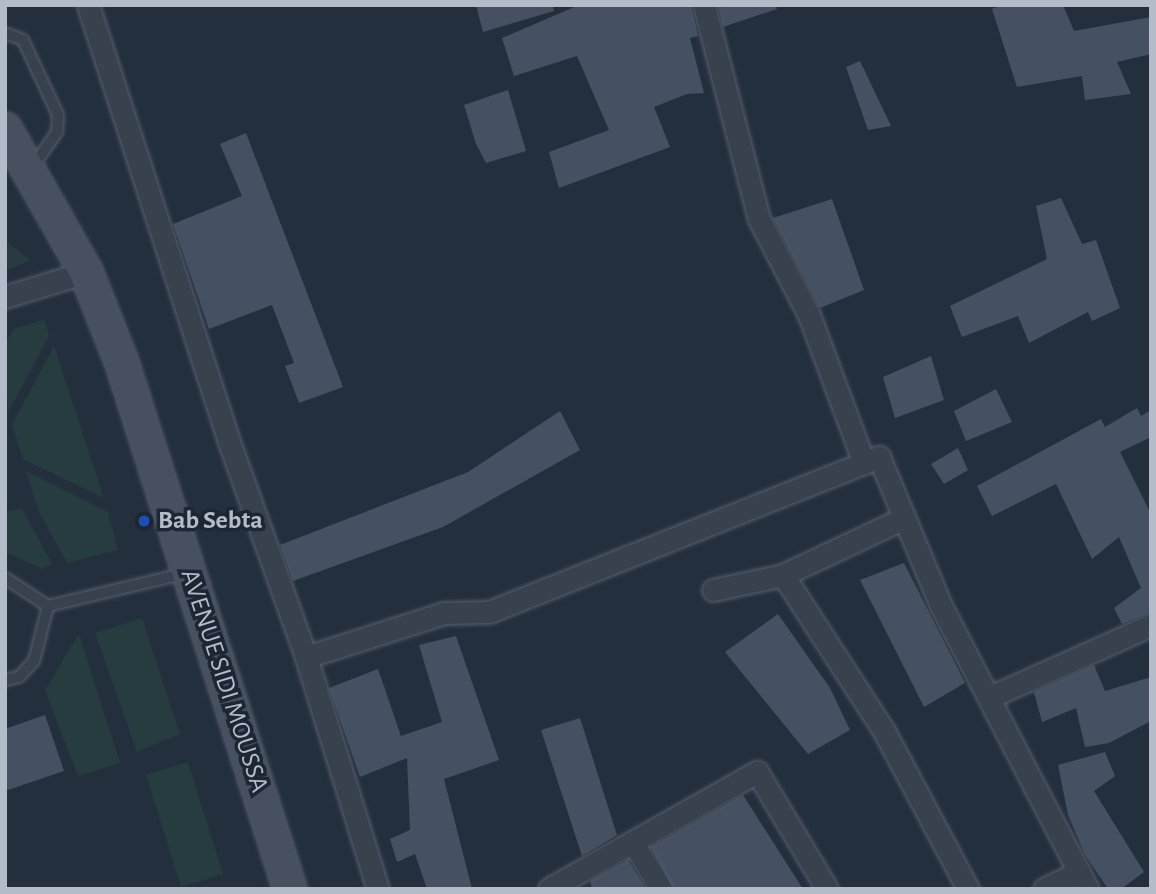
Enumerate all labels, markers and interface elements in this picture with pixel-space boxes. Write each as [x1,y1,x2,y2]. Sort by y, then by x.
place label: Bab Sebta [158,505,263,537]
marker: Bab Sebta [136,513,152,529]
street label: AVENUE SIDI MOUSSA [173,566,275,796]

